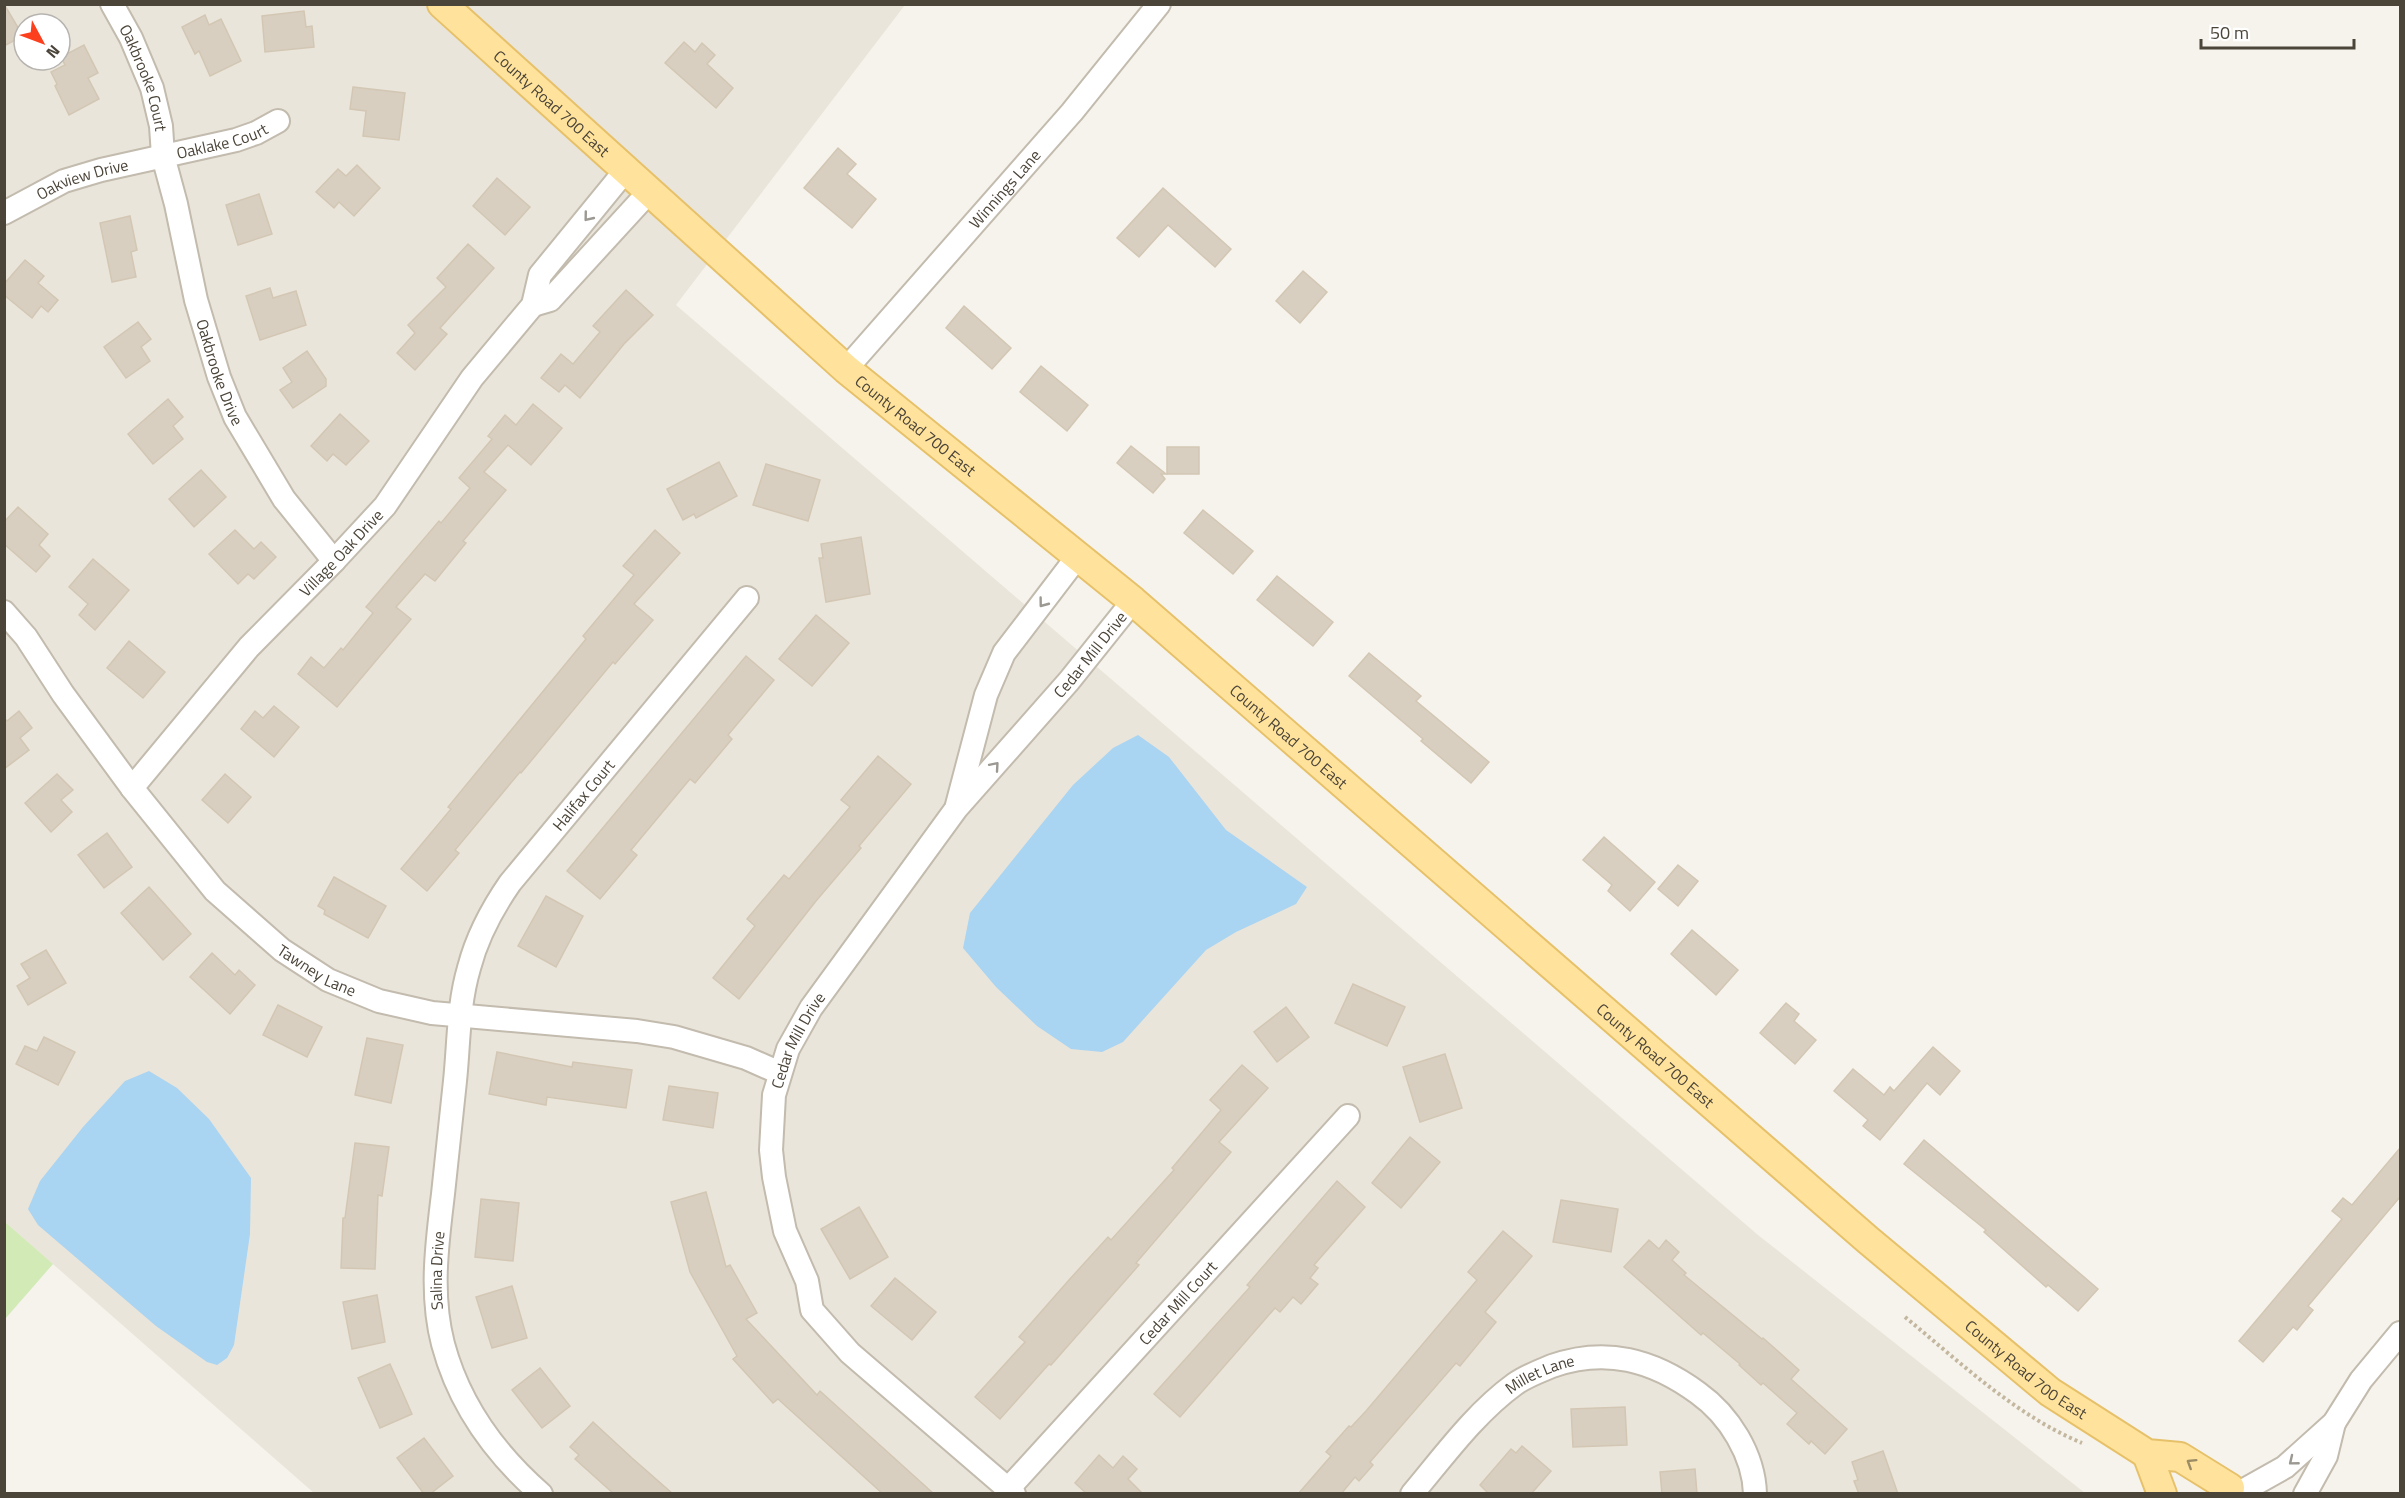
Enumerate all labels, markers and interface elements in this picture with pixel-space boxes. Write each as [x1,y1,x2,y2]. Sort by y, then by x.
north arrow [12,12,72,72]
scale bar [2201,12,2354,50]
text: 50 m [2210,19,2249,46]
street label: Oakbrooke Court [114,20,173,132]
text: N [41,40,66,64]
street label: County Road 700 East [488,44,616,162]
street label: Oaklake Court [174,117,272,165]
street label: Winnings Lane [963,144,1046,234]
street label: Oakview Drive [32,152,130,206]
one-way arrow [584,210,595,221]
street label: Oakbrooke Drive [190,316,249,430]
street label: County Road 700 East [850,369,982,482]
street label: Village Oak Drive [293,503,389,602]
one-way arrow [1039,596,1050,607]
street label: Cedar Mill Drive [1048,606,1132,703]
street label: County Road 700 East [1225,678,1353,795]
street label: Halifax Court [546,754,621,836]
one-way arrow [988,762,999,772]
street label: Tawney Lane [273,938,360,1002]
street label: Cedar Mill Drive [765,987,831,1091]
street label: County Road 700 East [1591,997,1720,1114]
street label: Salina Drive [424,1230,451,1311]
street label: Cedar Mill Court [1133,1255,1223,1350]
street label: County Road 700 East [1960,1314,2092,1425]
street label: Millet Lane [1500,1348,1577,1400]
one-way arrow [2289,1454,2300,1465]
one-way arrow [2187,1459,2197,1471]

